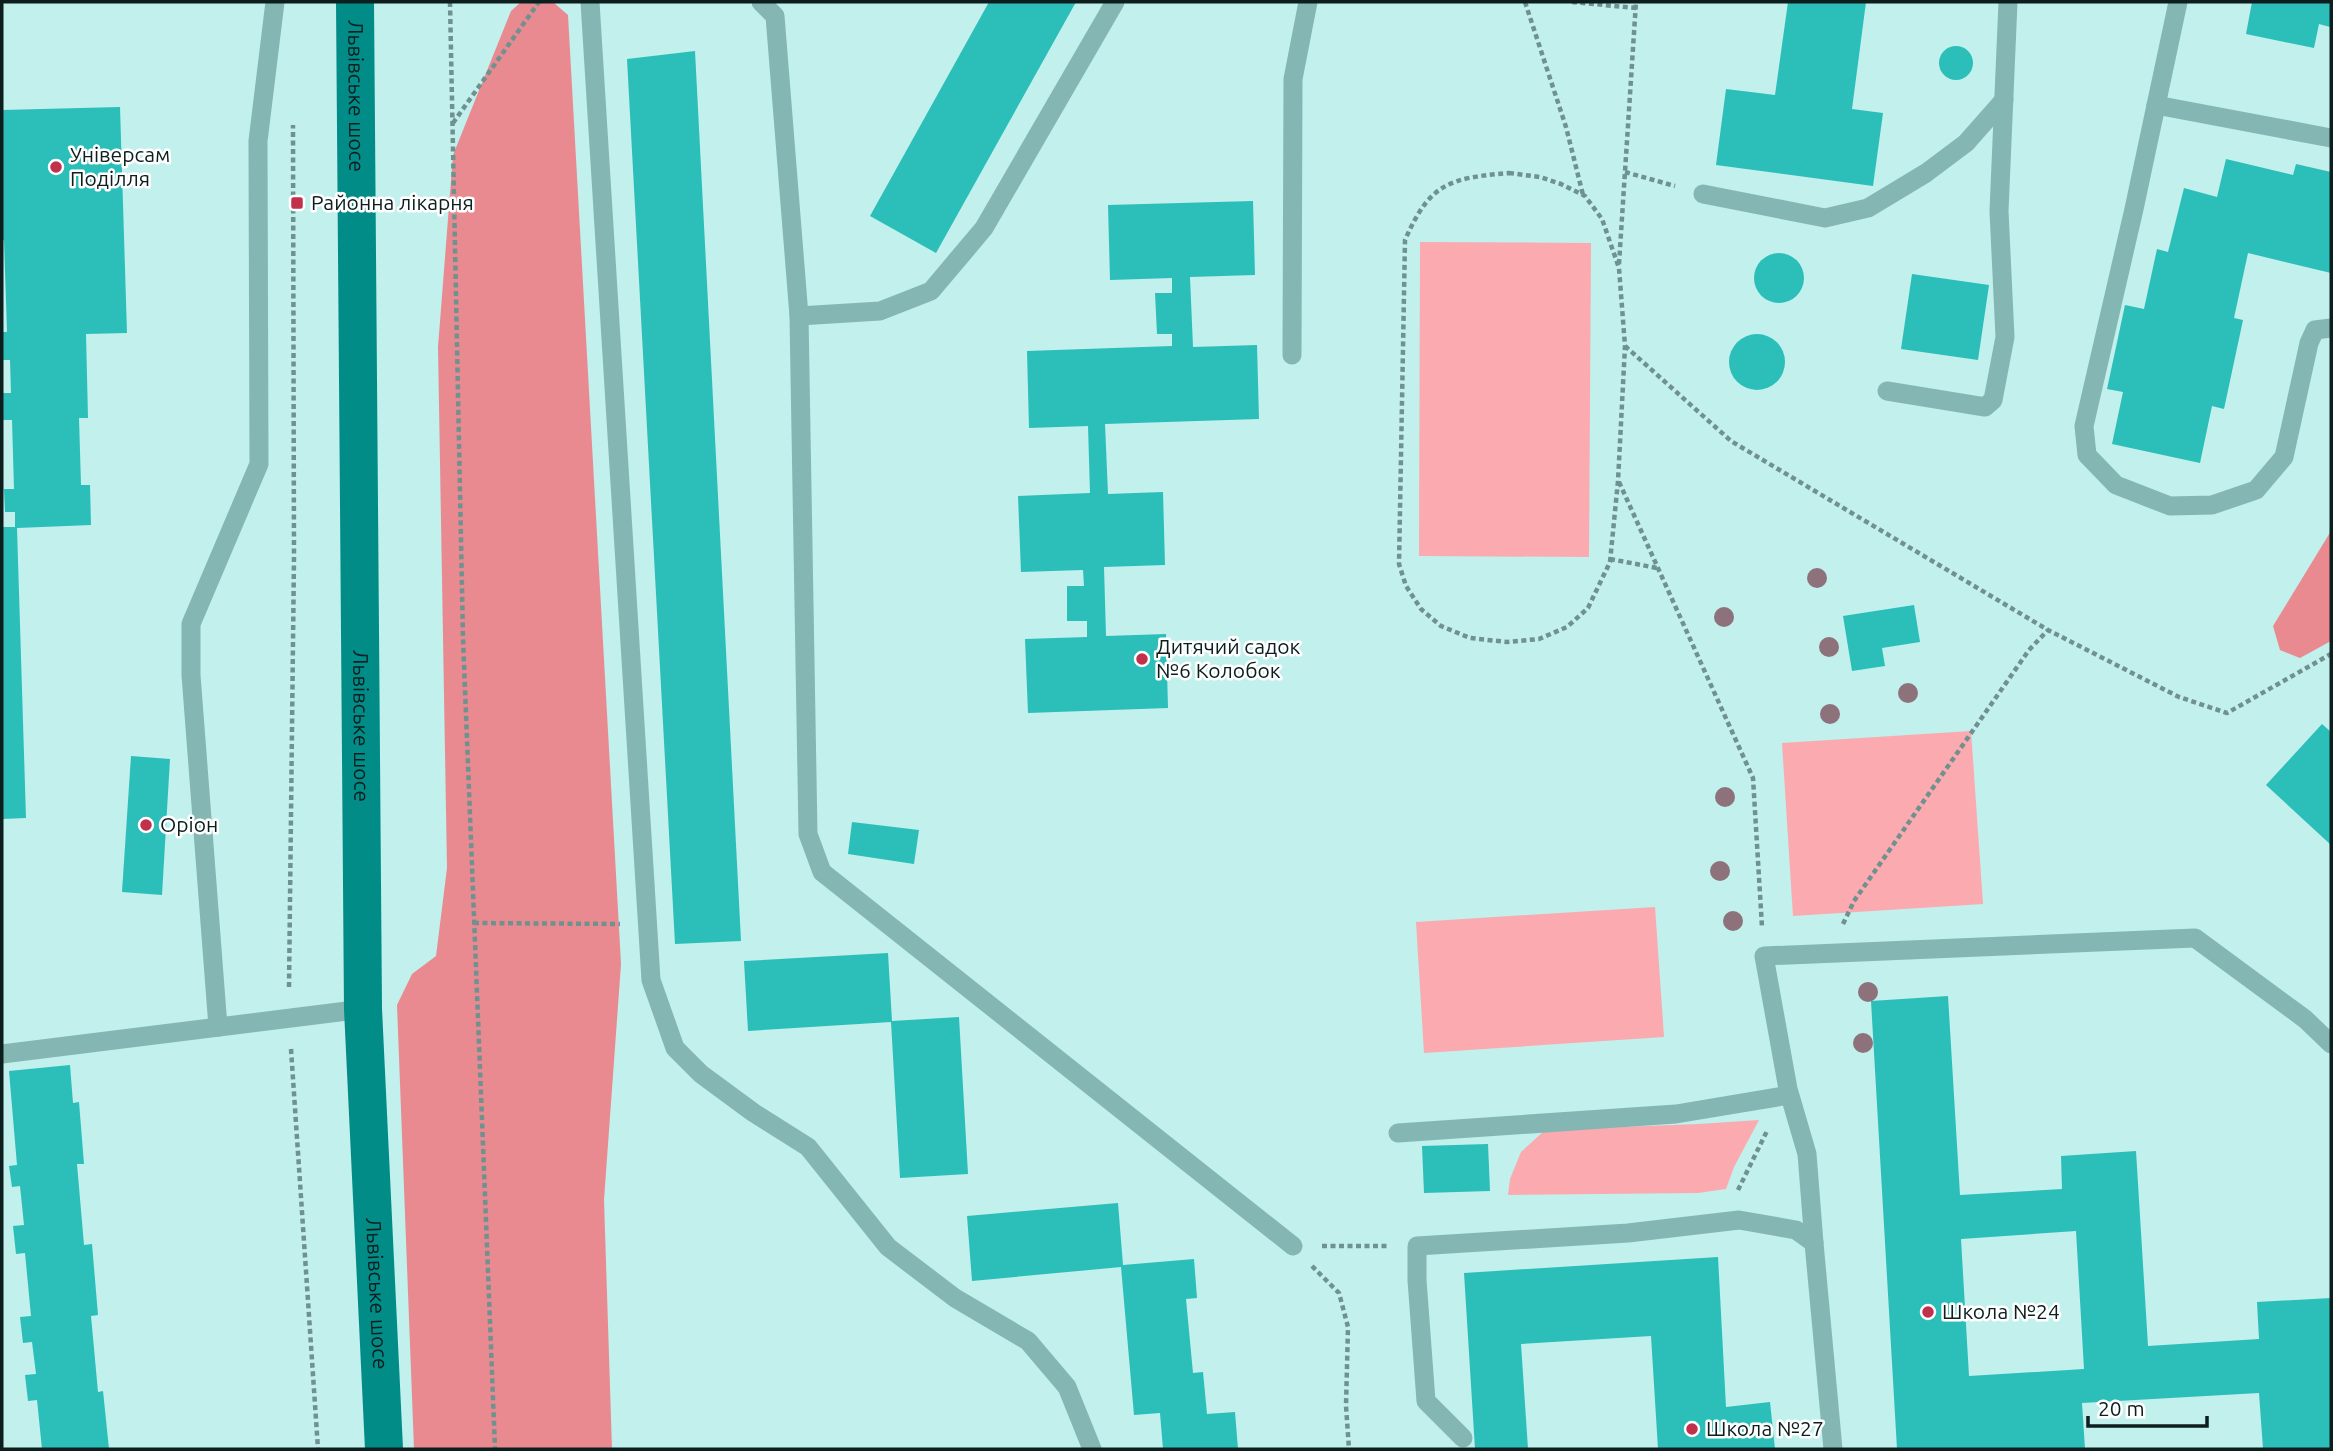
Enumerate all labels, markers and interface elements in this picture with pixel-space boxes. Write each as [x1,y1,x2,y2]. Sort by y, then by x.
street label: Львівське шосе [344,20,369,172]
place label: Універсам Поділля [70,142,170,190]
marker: Універсам Поділля [48,159,64,175]
place label: Районна лікарня [311,190,474,214]
marker: Районна лікарня [289,195,305,211]
place label: Дитячий садок №6 Колобок [1156,634,1301,682]
street label: Львівське шосе [349,650,374,802]
marker: Дитячий садок №6 Колобок [1134,651,1150,667]
place label: Оріон [160,812,218,836]
marker: Оріон [138,817,154,833]
street label: Львівське шосе [362,1217,393,1370]
place label: Школа №24 [1942,1299,2060,1323]
marker: Школа №24 [1920,1304,1936,1320]
scale bar [2088,1384,2207,1428]
text: 20 m [2098,1396,2145,1420]
place label: Школа №27 [1706,1416,1824,1440]
marker: Школа №27 [1684,1421,1700,1437]

